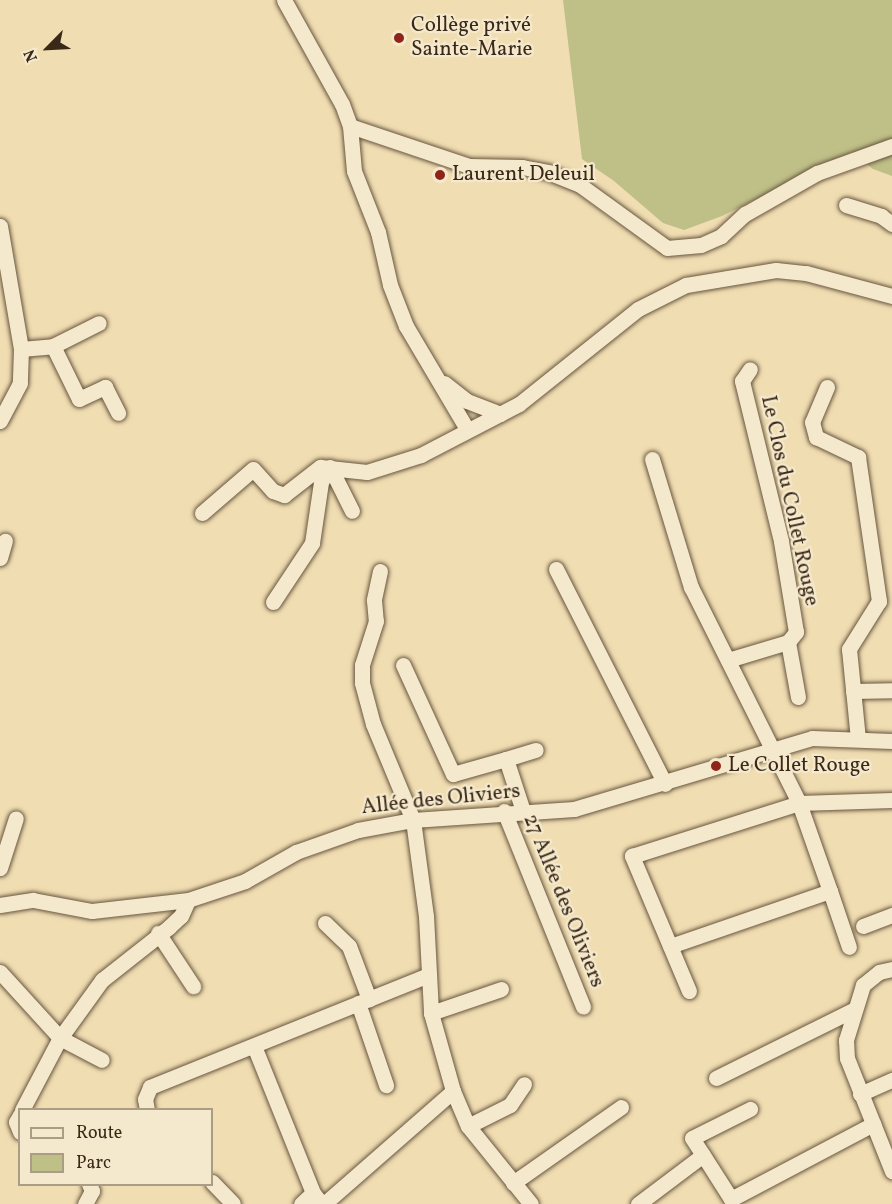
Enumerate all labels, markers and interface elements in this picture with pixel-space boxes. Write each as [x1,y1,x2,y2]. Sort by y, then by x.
place label: Collège privé Sainte-Marie [411,13,532,63]
north arrow [18,18,78,78]
marker: Collège privé Sainte-Marie [392,31,406,45]
text: N [19,46,44,65]
place label: Laurent Deleuil [452,162,595,188]
marker: Laurent Deleuil [433,168,447,182]
street label: Le Clos du Collet Rouge [754,393,824,609]
place label: Le Collet Rouge [728,753,870,779]
marker: Le Collet Rouge [709,759,723,773]
street label: Allée des Oliviers [360,779,522,821]
street label: 27 Allée des Oliviers [517,811,609,991]
legend [18,1108,213,1186]
text: Route [76,1121,122,1146]
text: Parc [76,1151,111,1176]

